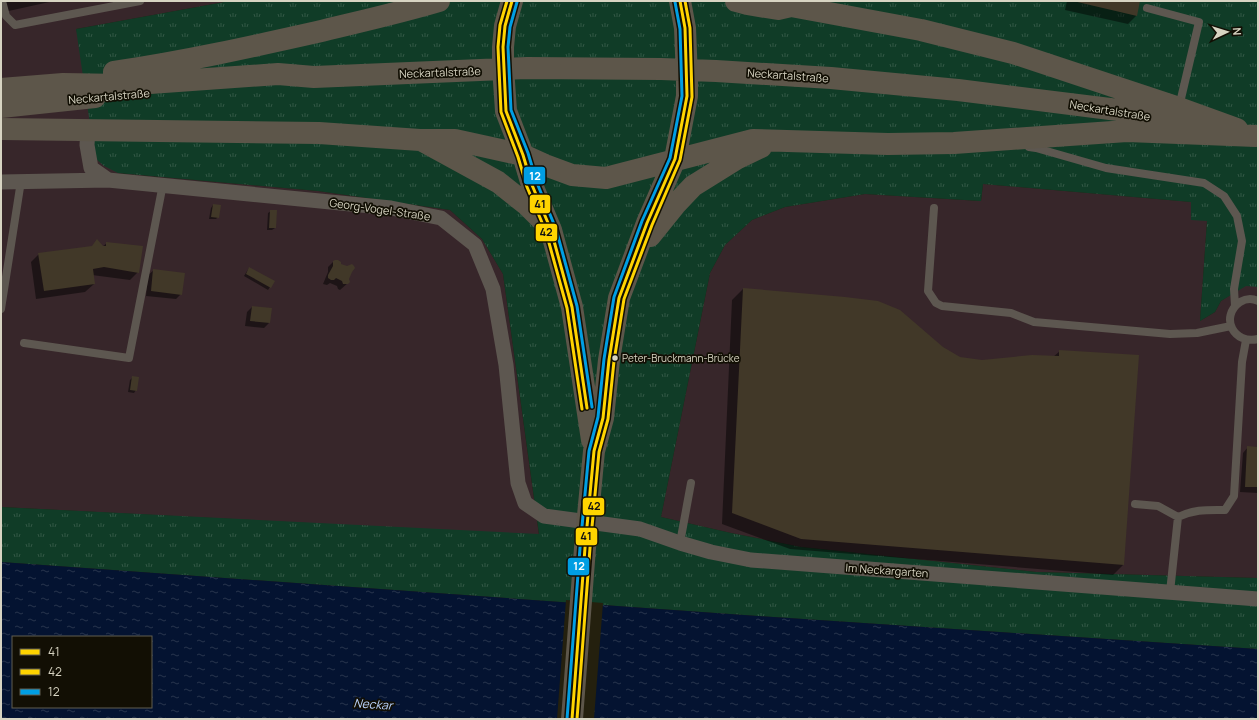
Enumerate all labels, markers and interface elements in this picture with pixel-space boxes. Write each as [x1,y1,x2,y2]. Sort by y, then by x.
north arrow [1207,12,1247,52]
text: N [1230,27,1245,36]
street label: Neckartalstraße [399,63,482,81]
street label: Neckartalstraße [747,65,830,85]
street label: Neckartalstraße [68,85,151,107]
street label: Neckartalstraße [1068,96,1152,124]
line badge: 12 [523,166,546,185]
text: 12 [529,168,541,183]
street label: Georg-Vogel-Straße [329,194,432,224]
line badge: 41 [529,194,551,214]
text: 41 [534,196,546,211]
line badge: 42 [535,223,558,242]
text: 42 [539,224,553,239]
place label: Peter-Bruckmann-Brücke [622,351,740,365]
marker: Peter-Bruckmann-Brücke [610,353,620,363]
line badge: 42 [582,497,605,516]
text: 42 [587,498,601,513]
line badge: 41 [575,527,598,546]
text: 41 [580,528,592,543]
line badge: 12 [567,557,590,576]
text: 12 [573,558,585,573]
street label: Im Neckargarten [845,560,929,580]
legend [12,636,152,708]
text: 41 [48,643,60,660]
text: 42 [48,663,62,680]
text: 12 [48,683,60,700]
water label: Neckar [353,694,395,714]

